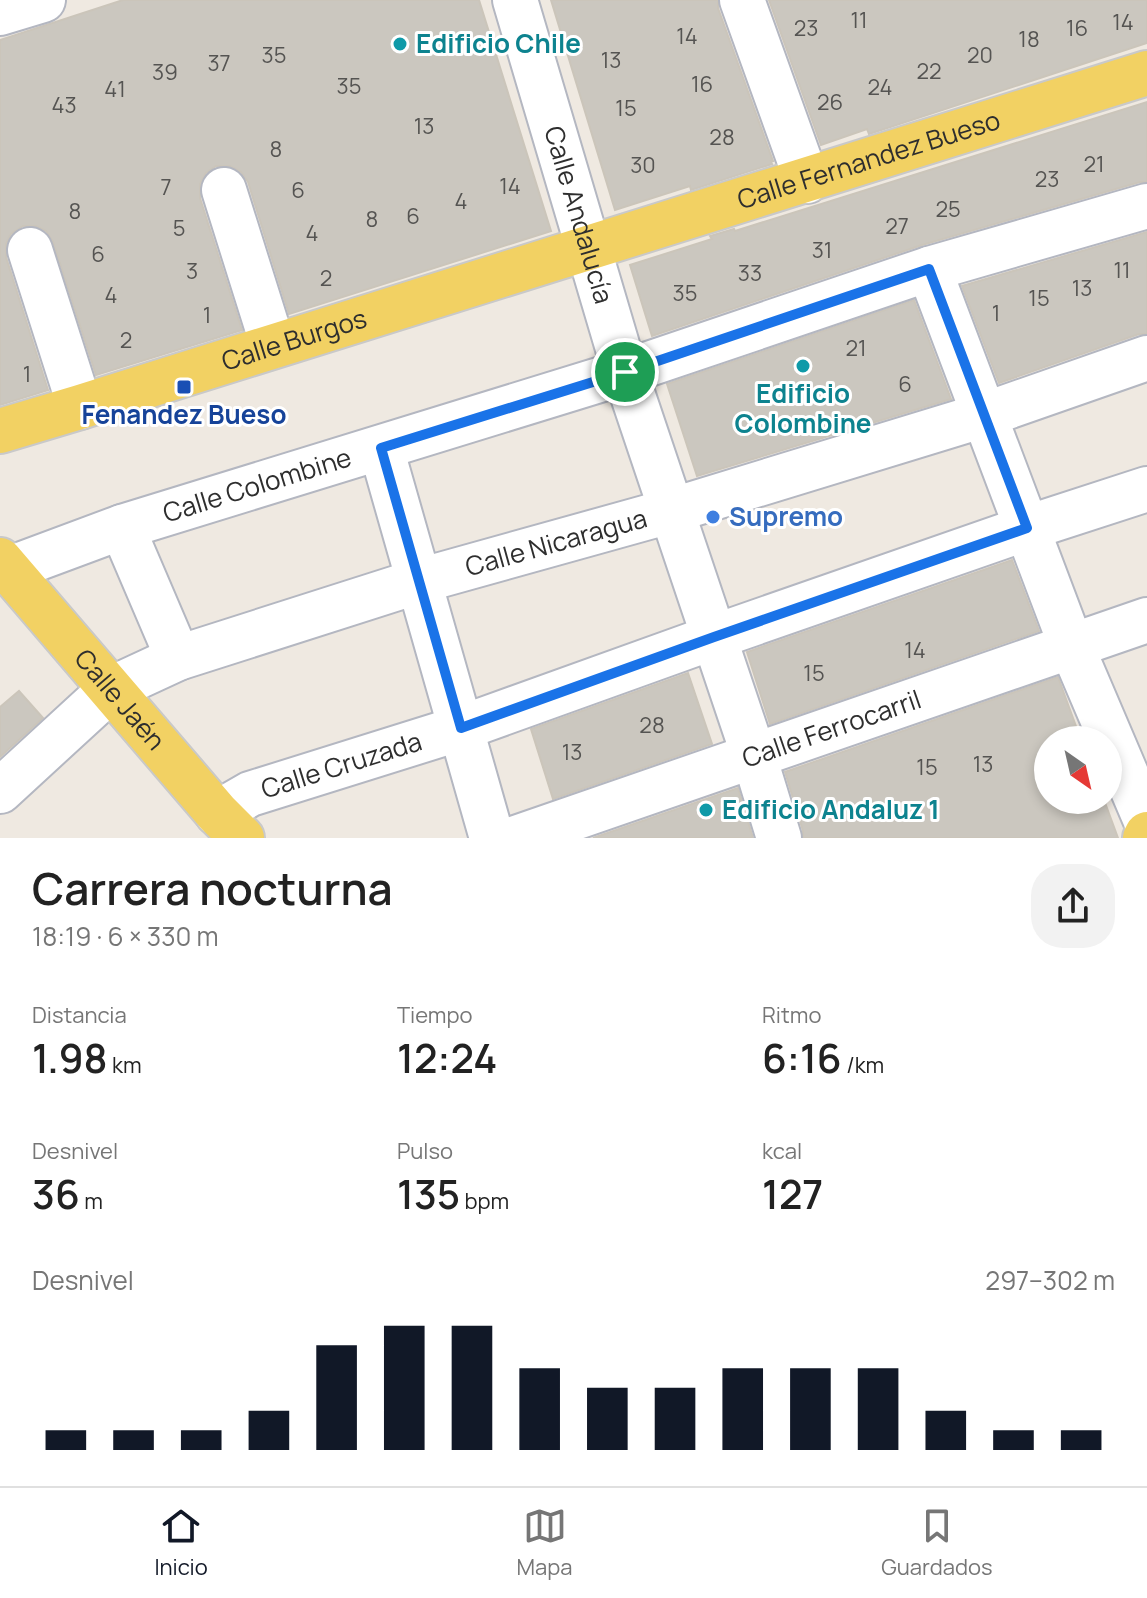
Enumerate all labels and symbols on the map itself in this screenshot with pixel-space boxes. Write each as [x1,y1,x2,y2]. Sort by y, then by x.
house number: 11 [850,5,868,35]
house number: 14 [1112,7,1134,37]
house number: 23 [794,13,818,43]
house number: 16 [1066,13,1088,43]
house number: 14 [676,21,698,51]
house number: 18 [1018,24,1040,54]
place label: Edificio Chile [416,25,581,61]
marker: Edificio Chile [391,35,409,53]
house number: 35 [262,40,286,70]
house number: 20 [967,40,993,70]
house number: 13 [601,45,621,75]
house number: 37 [207,48,231,78]
house number: 22 [916,56,942,86]
house number: 39 [152,57,178,87]
house number: 16 [691,69,713,99]
house number: 35 [337,71,361,101]
house number: 24 [867,72,893,102]
house number: 41 [104,74,126,104]
house number: 26 [817,87,843,117]
house number: 43 [51,90,77,120]
house number: 15 [615,93,637,123]
street label: Calle Fernandez Bueso [733,101,1004,217]
house number: 13 [414,111,434,141]
street label: Calle Andalucía [536,121,623,308]
house number: 28 [709,122,735,152]
house number: 8 [270,134,282,164]
house number: 21 [1083,149,1105,179]
house number: 30 [630,150,656,180]
house number: 23 [1035,164,1059,194]
house number: 14 [499,171,521,201]
house number: 7 [160,172,172,202]
house number: 6 [291,175,305,205]
house number: 4 [455,186,467,216]
house number: 25 [935,194,961,224]
house number: 8 [69,196,81,226]
house number: 6 [406,201,420,231]
house number: 8 [366,204,378,234]
house number: 27 [885,211,909,241]
house number: 5 [173,213,185,243]
house number: 4 [306,218,318,248]
house number: 31 [812,235,832,265]
house number: 6 [91,239,105,269]
house number: 11 [1113,255,1131,285]
house number: 3 [186,256,198,286]
house number: 33 [738,258,762,288]
house number: 2 [320,263,332,293]
house number: 13 [1072,273,1092,303]
house number: 35 [673,278,697,308]
house number: 4 [105,280,117,310]
house number: 15 [1028,283,1050,313]
house number: 1 [992,298,1000,328]
street label: Calle Burgos [217,299,371,379]
house number: 1 [203,300,211,330]
house number: 2 [120,325,132,355]
house number: 21 [845,333,867,363]
pin [591,338,659,406]
marker: Edificio Colombine [794,357,812,375]
house number: 1 [23,359,31,389]
house number: 6 [898,369,912,399]
place label: Edificio Colombine [734,375,872,441]
marker: Fenandez Bueso [175,378,193,396]
place label: Fenandez Bueso [81,396,287,432]
street label: Calle Colombine [158,438,355,530]
place label: Supremo [729,498,843,534]
street label: Calle Nicaragua [461,499,651,584]
marker: Supremo [704,508,722,526]
house number: 14 [904,635,926,665]
street label: Calle Jaén [67,641,174,757]
house number: 15 [803,658,825,688]
street label: Calle Ferrocarril [737,680,926,776]
house number: 28 [639,710,665,740]
street label: Calle Cruzada [256,722,426,806]
north arrow [1034,726,1122,814]
house number: 13 [562,737,582,767]
house number: 13 [973,749,993,779]
house number: 15 [916,752,938,782]
place label: Edificio Andaluz 1 [722,791,940,827]
marker: Edificio Andaluz 1 [697,801,715,819]

